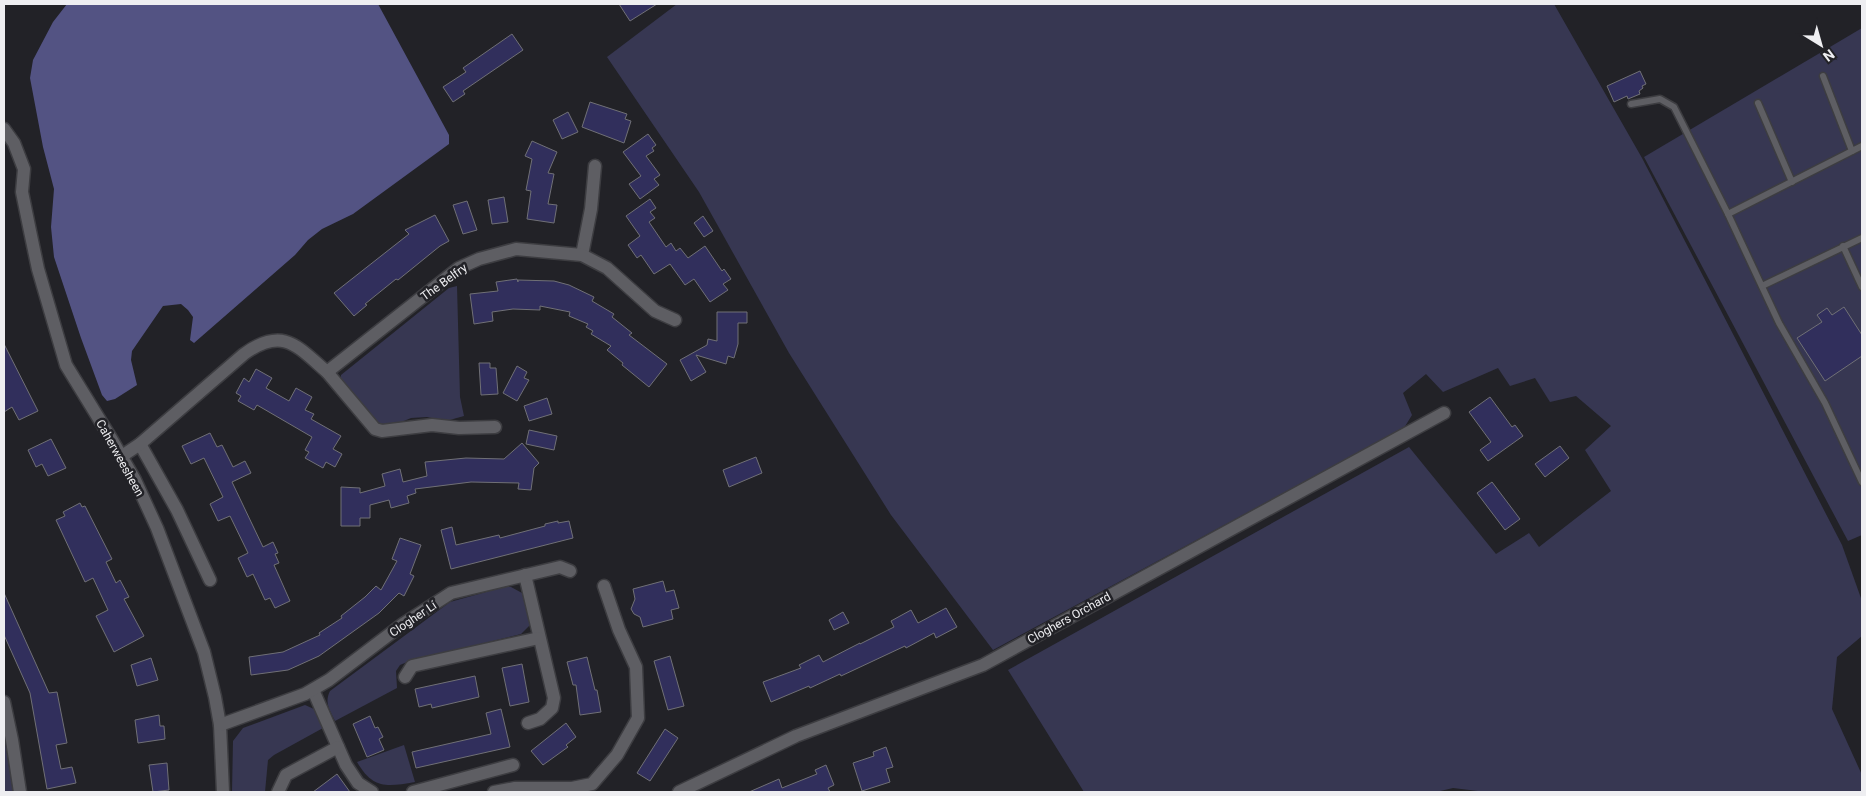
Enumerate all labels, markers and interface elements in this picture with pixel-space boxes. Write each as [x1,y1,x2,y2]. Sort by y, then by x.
north arrow [1796,20,1846,70]
text: N [1820,46,1838,65]
street label: The Belfry [418,260,470,304]
street label: Caherweesheen [93,417,147,499]
street label: Cloghers Orchard [1025,589,1113,647]
street label: Clogher Lí [387,598,440,640]

